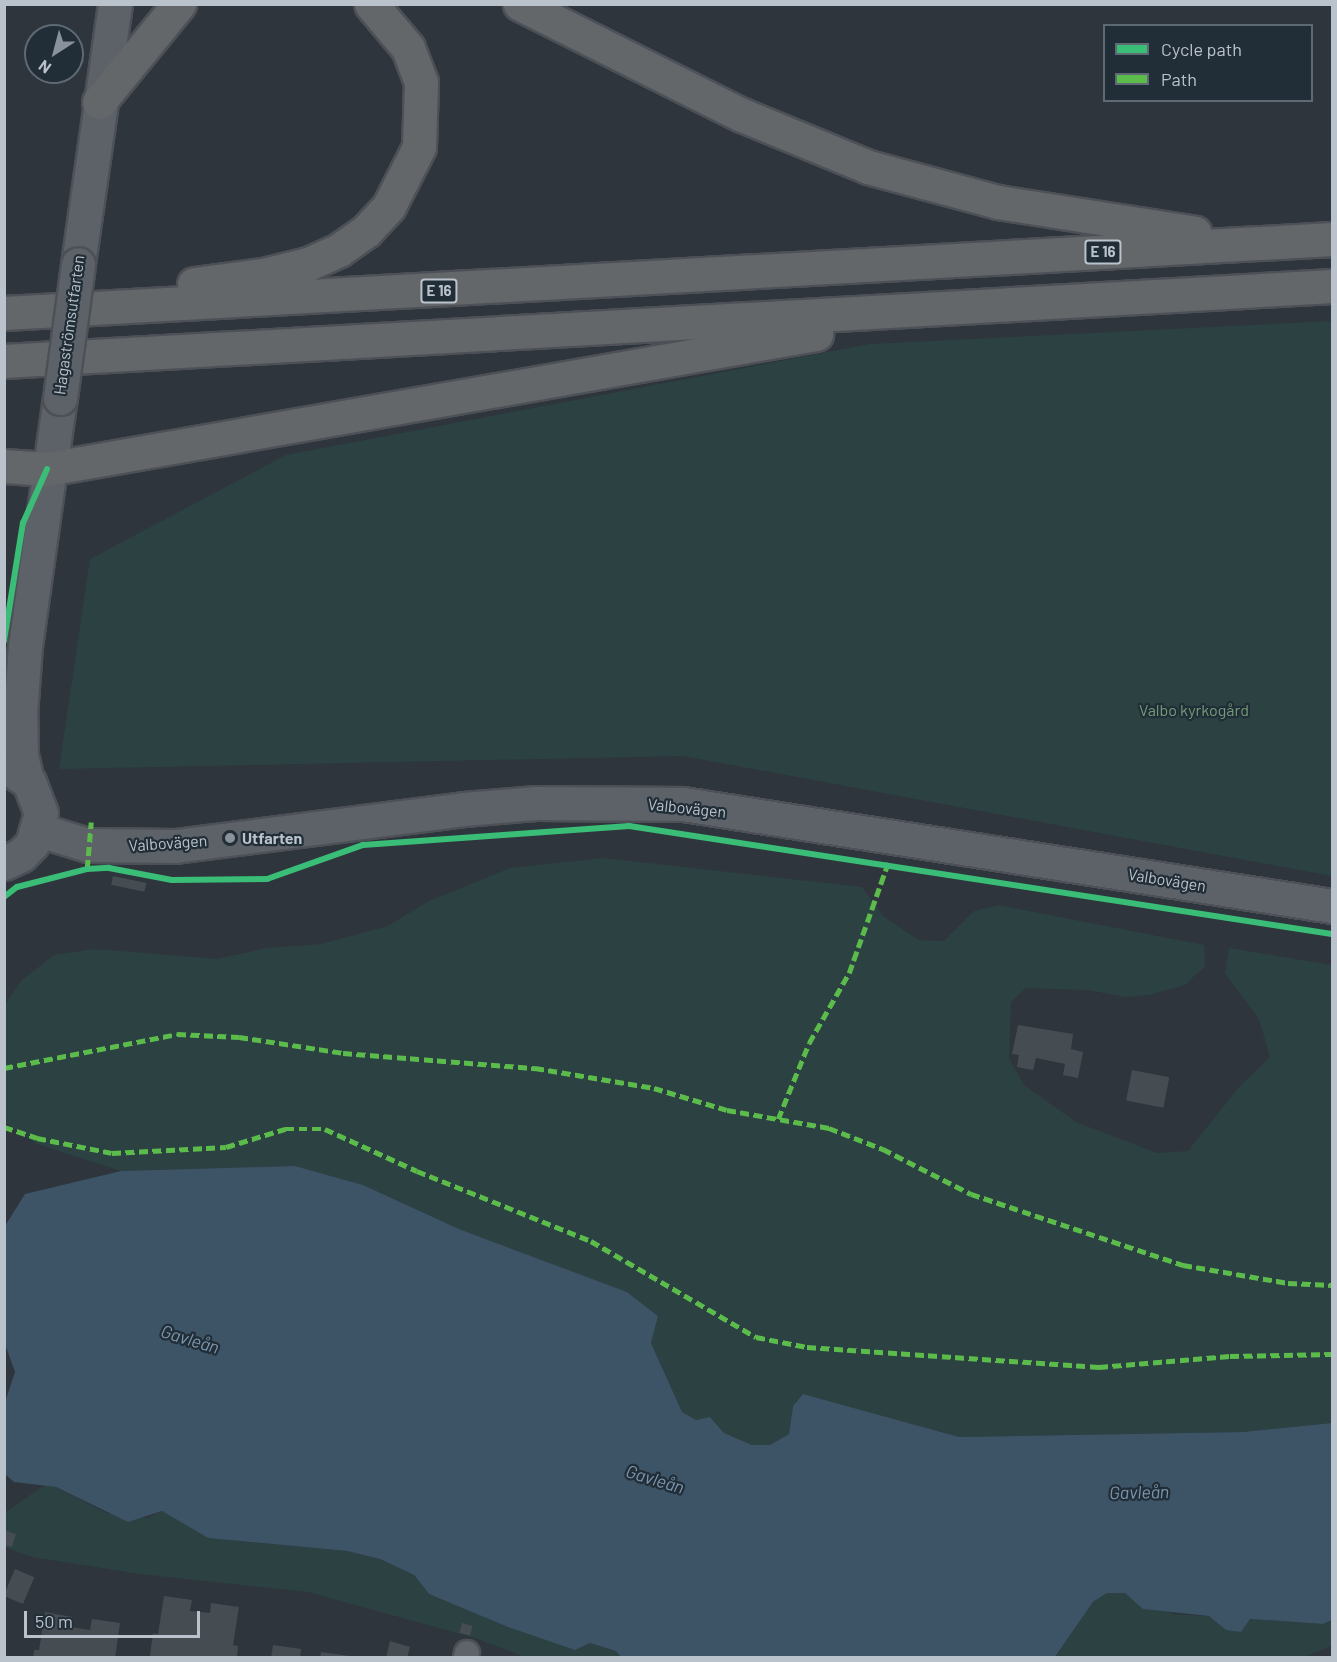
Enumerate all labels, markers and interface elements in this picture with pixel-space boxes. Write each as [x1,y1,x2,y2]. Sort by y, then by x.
north arrow [24,24,84,84]
legend [1103,24,1313,102]
text: Cycle path [1161,38,1242,60]
text: N [34,57,54,78]
text: Path [1161,68,1197,90]
road number: E 16 [1084,240,1122,264]
street label: Hagaströmsutfarten [50,254,88,396]
road number: E 16 [420,279,458,303]
park label: Valbo kyrkogård [1139,700,1249,720]
street label: Valbovägen [647,794,727,822]
place label: Utfarten [242,828,302,848]
street label: Valbovägen [128,831,208,855]
marker: Utfarten [223,831,237,845]
street label: Valbovägen [1127,864,1207,896]
water label: Gavleån [158,1320,222,1358]
water label: Gavleån [623,1460,687,1498]
water label: Gavleån [1109,1481,1169,1503]
scale bar [27,1599,202,1637]
text: 50 m [35,1610,73,1632]

